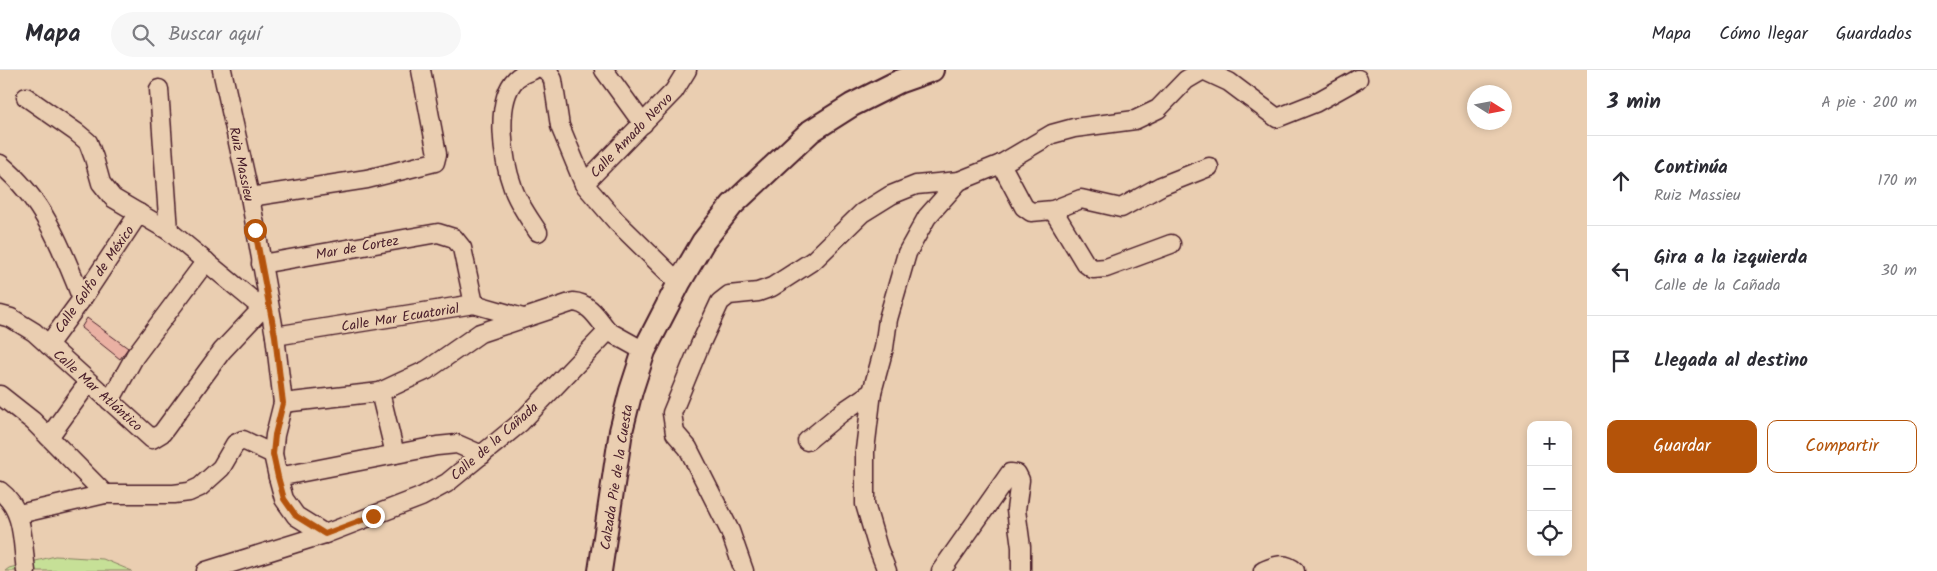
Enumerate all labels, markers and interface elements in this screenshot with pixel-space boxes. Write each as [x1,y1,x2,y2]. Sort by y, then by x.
search box [111,12,461,57]
text: Mapa [25,15,81,54]
text: Buscar aquí [169,20,261,50]
text: Mapa [1652,20,1691,49]
text: Cómo llegar [1719,20,1808,49]
text: Guardados [1836,20,1912,49]
icon: search [129,21,157,49]
north arrow [1467,85,1512,130]
text: 3 min [1607,86,1661,119]
street label: Calle Amado Nervo [585,88,678,183]
text: A pie · 200 m [1821,90,1917,115]
street label: Ruiz Massieu [222,125,260,204]
text: Continúa [1654,153,1728,183]
icon: ahead [1607,167,1635,195]
text: 170 m [1877,168,1917,193]
text: Ruiz Massieu [1654,183,1741,208]
route start [244,219,267,242]
street label: Calle Golfo de México [49,221,140,338]
street label: Mar de Cortez [314,230,400,266]
text: Gira a la izquierda [1654,243,1807,273]
icon: left [1607,257,1635,285]
text: 30 m [1881,258,1917,283]
text: Calle de la Cañada [1654,273,1781,298]
street label: Calle Mar Ecuatorial [340,298,461,338]
street label: Calle Mar Atlántico [47,344,147,437]
text: Llegada al destino [1654,346,1808,376]
icon: arrive [1607,347,1635,375]
street label: Calle de la Cañada [446,397,544,486]
street label: Calzada Pie de la Cuesta [595,403,639,551]
button: Guardar [1607,420,1757,473]
button: Compartir [1767,420,1917,473]
map controls [1527,421,1572,556]
button: + [1527,421,1572,466]
button: − [1527,466,1572,511]
route end [362,505,385,528]
button: locate [1527,511,1572,556]

